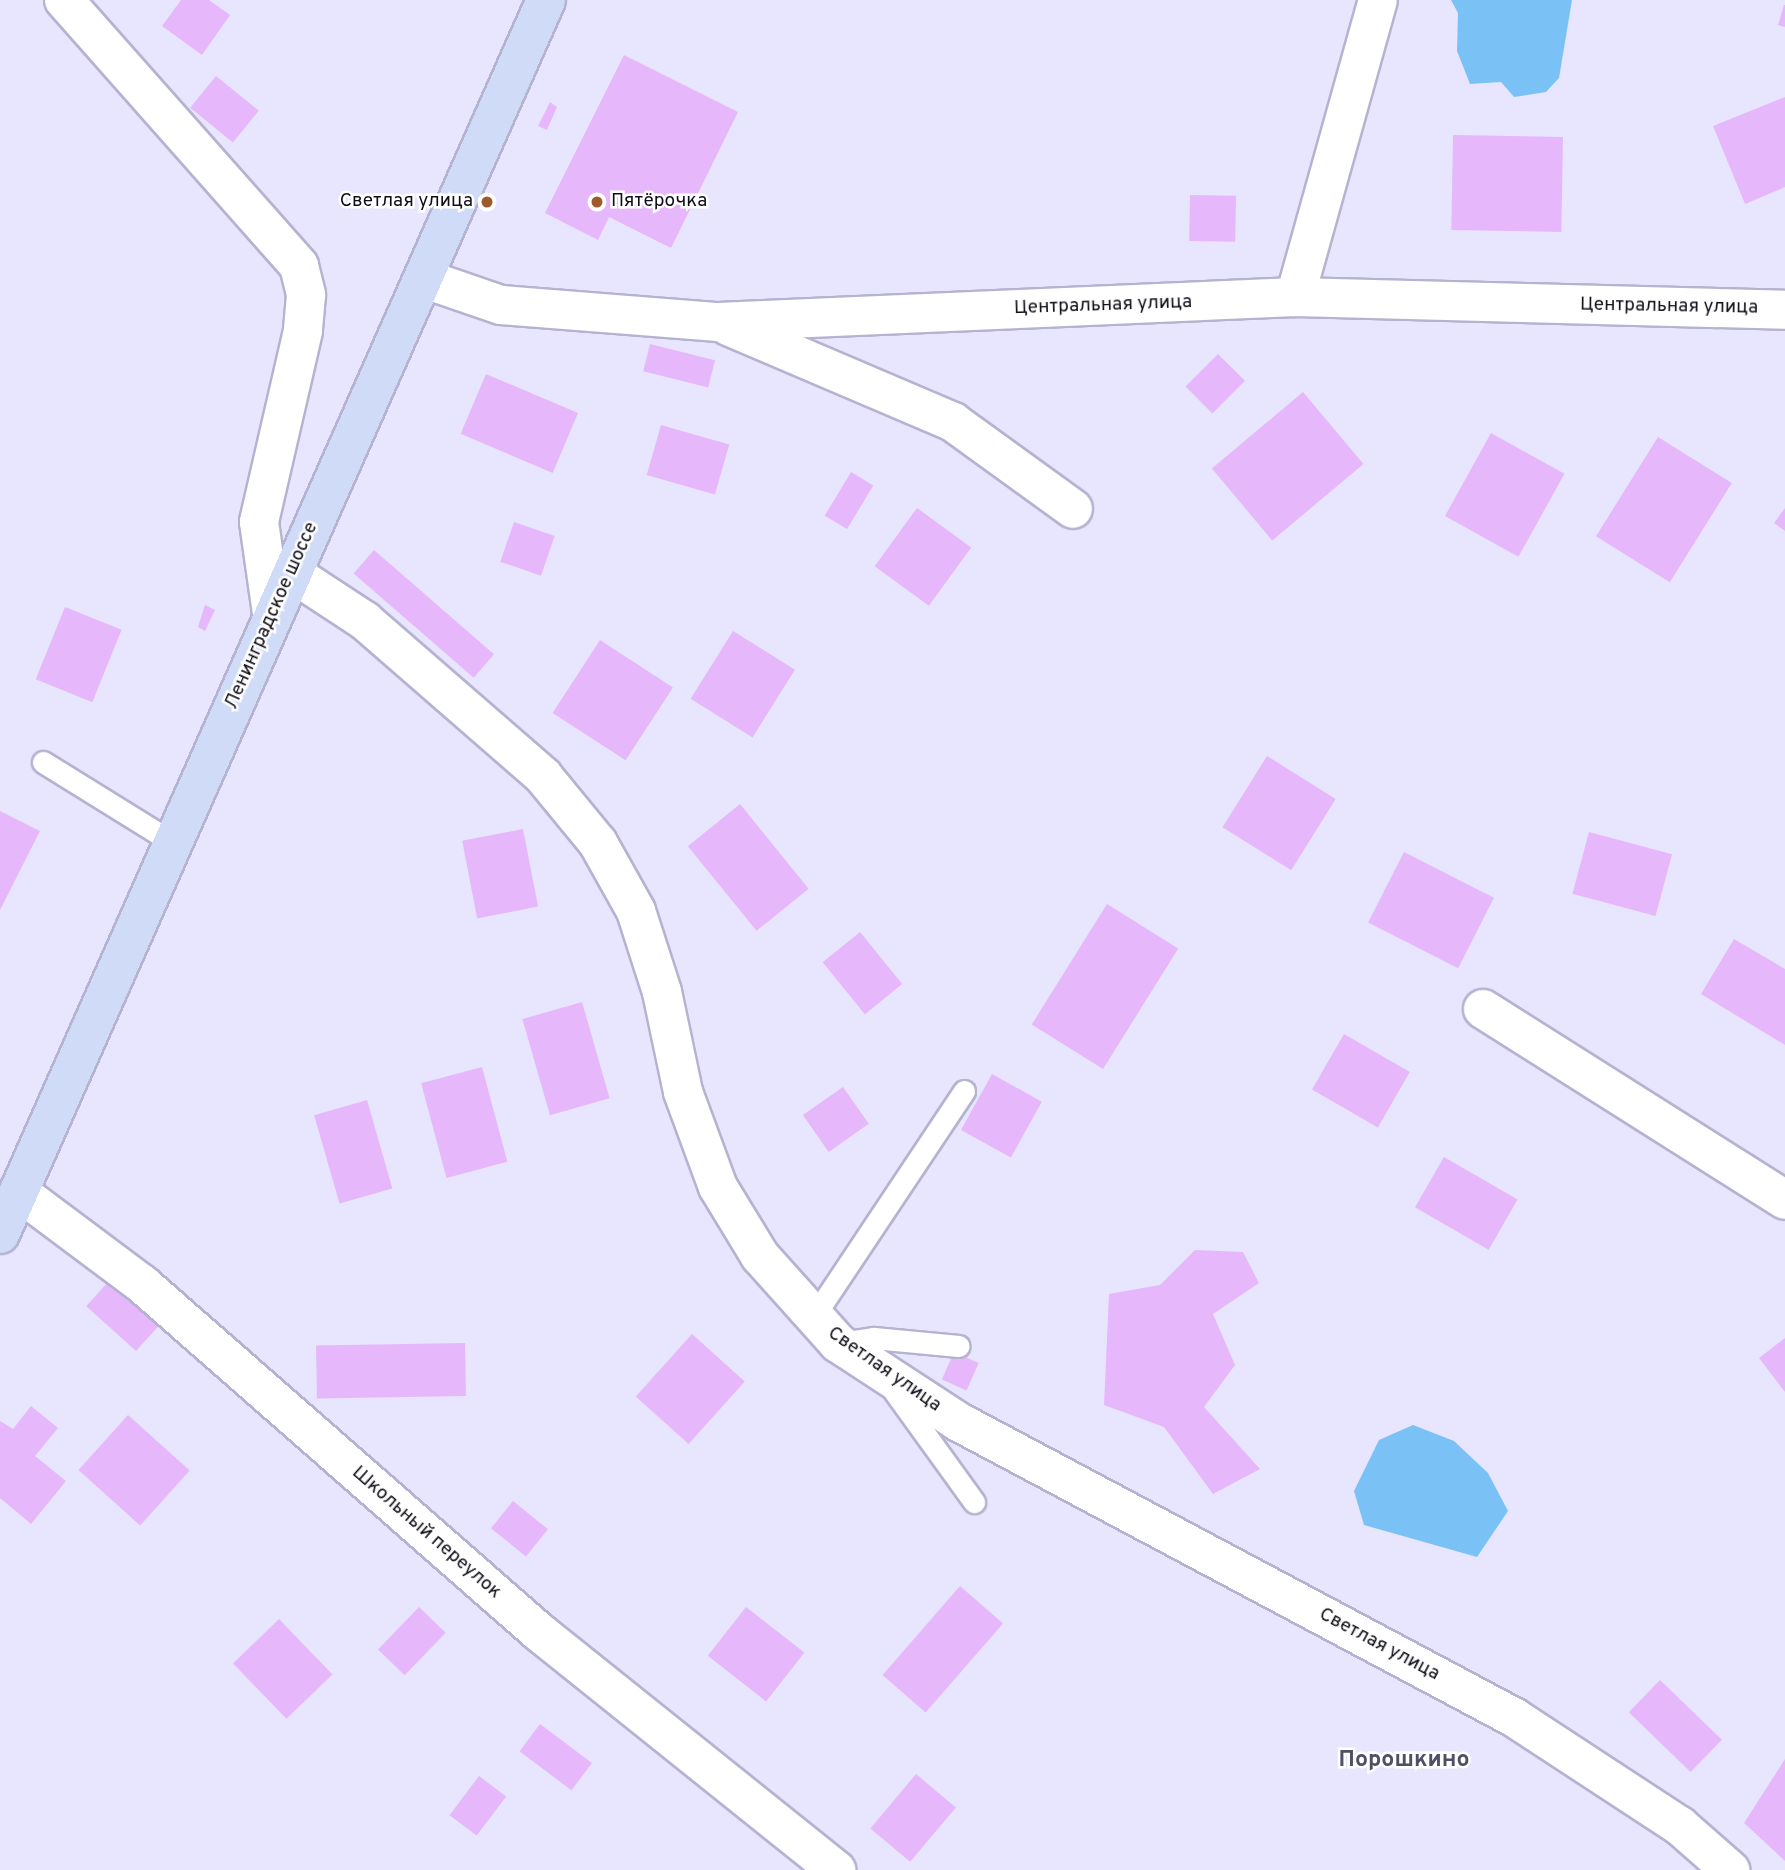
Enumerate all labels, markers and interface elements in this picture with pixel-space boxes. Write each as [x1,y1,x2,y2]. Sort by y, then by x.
place label: Светлая улица [340,191,473,213]
place label: Пятёрочка [611,191,707,213]
marker: Светлая улица [479,194,495,210]
marker: Пятёрочка [589,194,605,210]
street label: Центральная улица [1014,291,1192,321]
street label: Центральная улица [1580,294,1758,320]
street label: Ленинградское шоссе [220,519,324,713]
street label: Светлая улица [823,1322,945,1418]
street label: Школьный переулок [347,1462,505,1604]
street label: Светлая улица [1315,1604,1443,1686]
district label: Порошкино [1339,1747,1469,1775]

